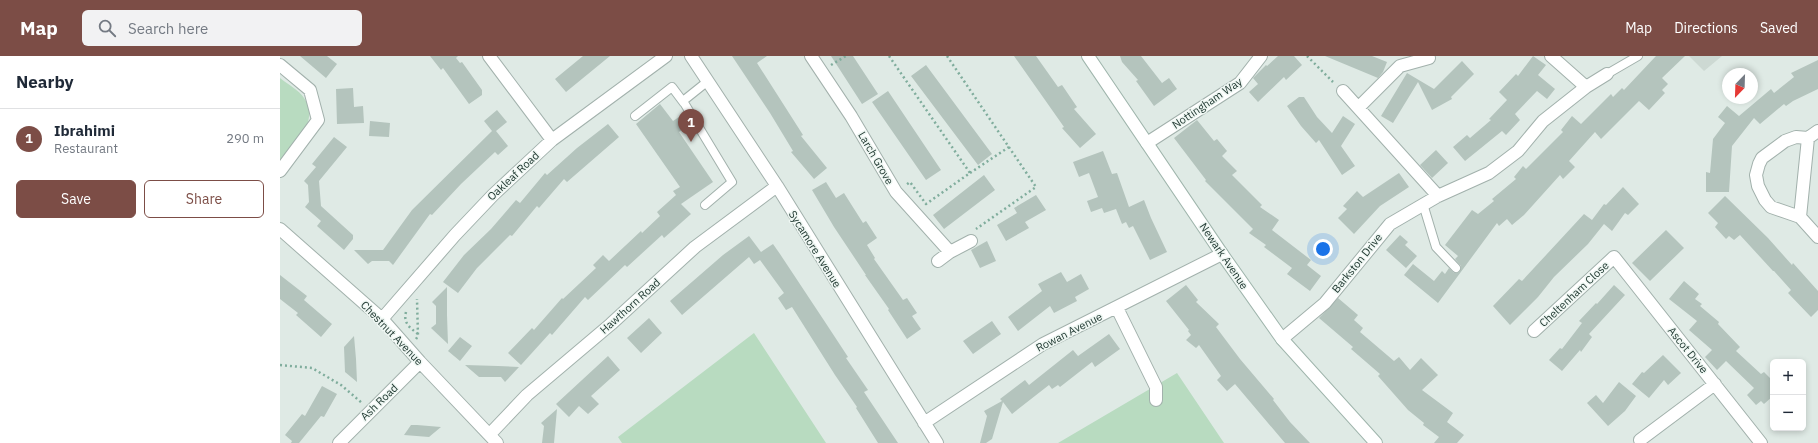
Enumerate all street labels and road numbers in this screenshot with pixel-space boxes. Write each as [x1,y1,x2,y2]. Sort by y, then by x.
street label: Nottingham Way [1169,74,1245,132]
street label: Larch Grove [855,129,897,187]
street label: Oakleaf Road [484,148,542,204]
street label: Sycamore Avenue [786,208,844,290]
street label: Newark Avenue [1197,220,1251,292]
street label: Barkston Drive [1329,230,1385,296]
street label: Cheltenham Close [1536,258,1612,330]
street label: Hawthorn Road [597,275,663,337]
street label: Chestnut Avenue [358,298,426,368]
street label: Rowan Avenue [1033,309,1105,355]
street label: Ascot Drive [1665,324,1711,376]
street label: Ash Road [357,381,401,423]

